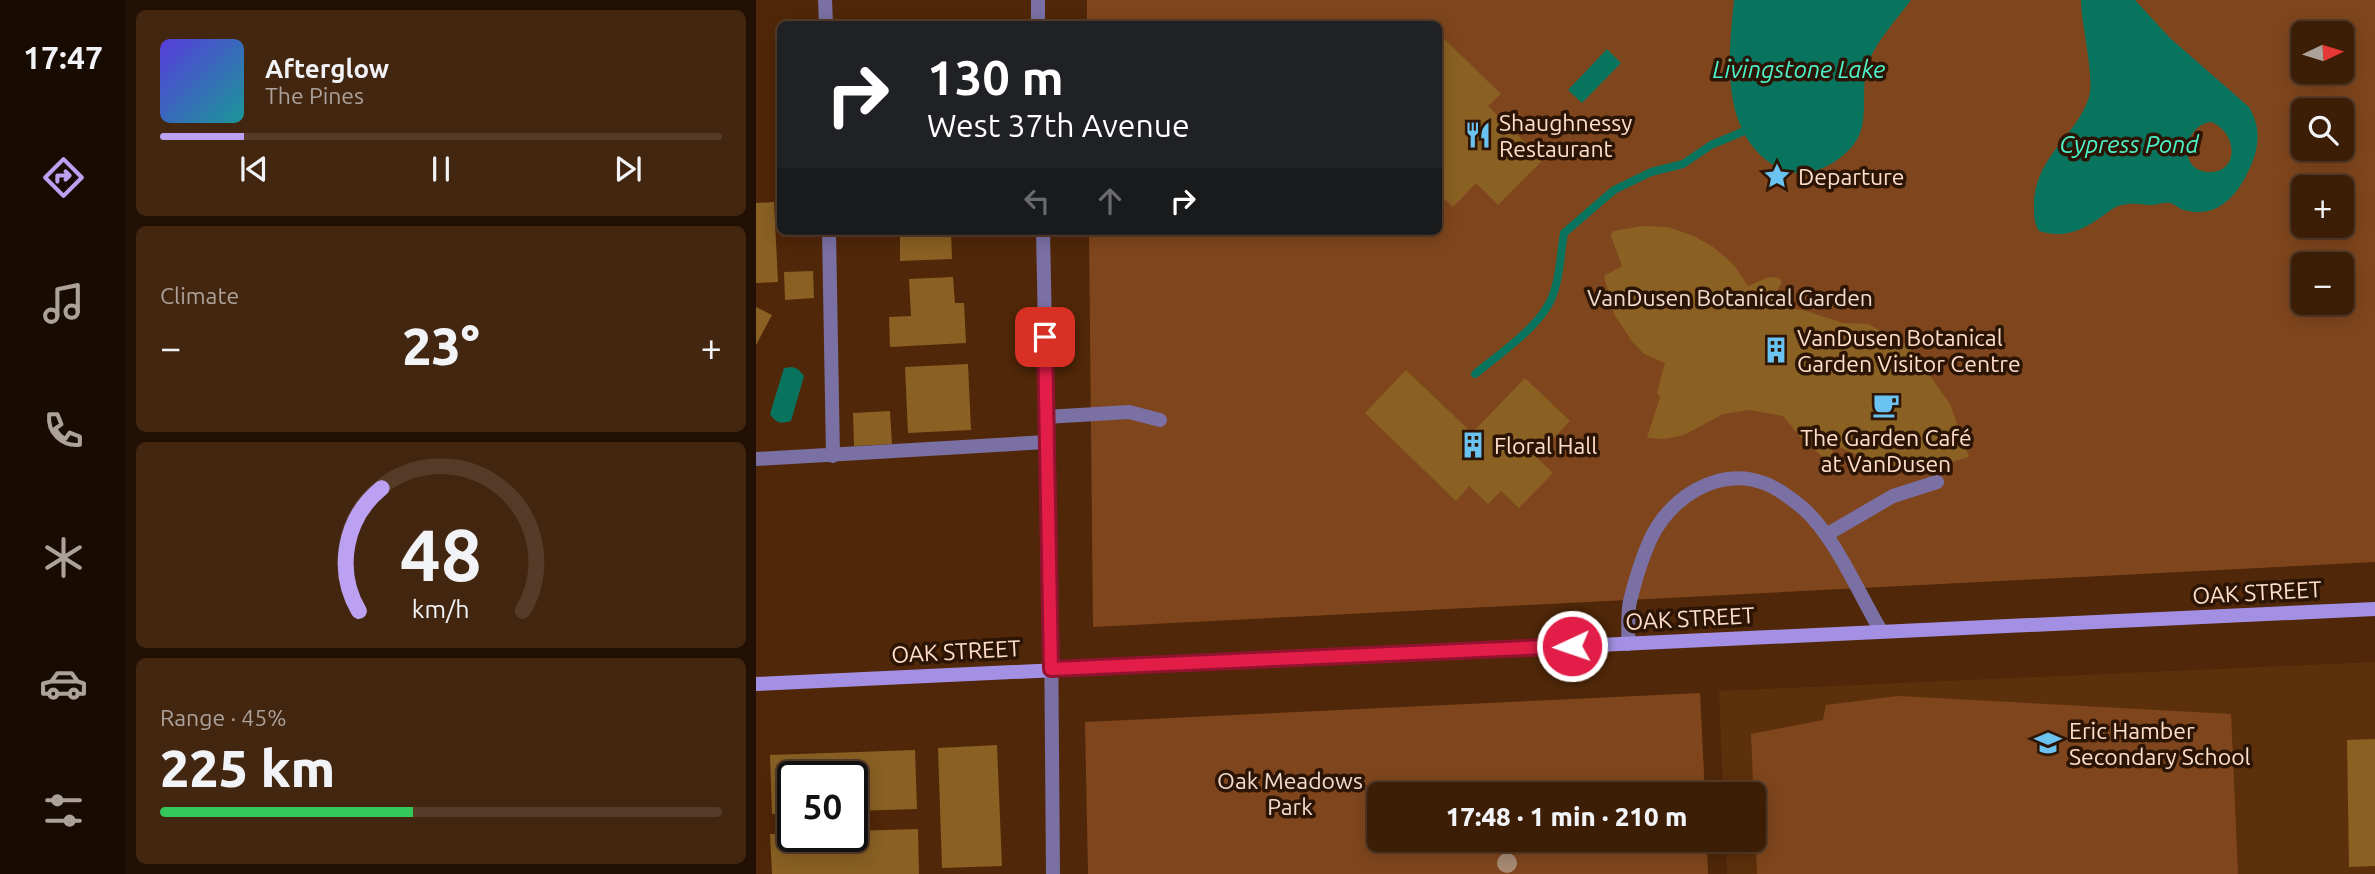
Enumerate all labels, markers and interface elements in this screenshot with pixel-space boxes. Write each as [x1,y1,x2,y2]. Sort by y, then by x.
north arrow [2291,21,2354,84]
map controls [2291,21,2354,315]
text: 17:47 [23,39,103,75]
icon: right [812,49,903,140]
text: 130 m [927,49,1064,104]
text: Afterglow [265,54,389,83]
water label: Livingstone Lake [1713,56,1885,83]
text: The Pines [265,83,364,108]
button: search [2291,98,2354,161]
text: West 37th Avenue [927,107,1190,143]
place label: Shaughnessy Restaurant [1499,110,1632,161]
restaurant icon: Shaughnessy Restaurant [1463,120,1493,150]
water label: Cypress Pond [2059,131,2199,158]
icon: previous [235,150,273,188]
icon: pause [422,150,460,188]
icon: next [609,150,647,188]
icon: directions [39,153,88,202]
place icon: Departure [1762,161,1792,191]
place label: Departure [1798,164,1905,189]
button: + [2291,175,2354,238]
icon: left [1018,182,1056,220]
icon: ahead [1091,182,1129,220]
icon: right [1164,182,1202,220]
button: − [2291,252,2354,315]
icon: music [39,279,88,328]
text: Climate [160,283,239,308]
park label: VanDusen Botanical Garden [1587,285,1873,310]
pin [1015,307,1075,367]
text: 23° [402,317,480,375]
icon: arrive [1026,318,1064,356]
place label: VanDusen Botanical Garden Visitor Centre [1797,325,2021,376]
text: − [160,326,181,368]
text: + [701,326,722,368]
building icon: VanDusen Botanical Garden Visitor Centre [1761,335,1791,365]
cafe icon: The Garden Café at VanDusen [1871,390,1901,420]
icon: phone [39,406,88,455]
place label: The Garden Café at VanDusen [1800,425,1972,476]
building icon: Floral Hall [1458,430,1488,460]
place label: Floral Hall [1494,433,1597,458]
text: 48 [400,513,482,595]
icon: climate [39,533,88,582]
street label: OAK STREET [2192,576,2323,608]
text: km/h [412,595,470,623]
street label: OAK STREET [1625,602,1756,634]
position arrow [1535,609,1609,683]
street label: OAK STREET [891,635,1022,667]
icon: car [39,659,88,708]
text: Range · 45% [160,705,287,730]
place label: Eric Hamber Secondary School [2069,718,2251,769]
school or university icon: Eric Hamber Secondary School [2033,728,2063,758]
text: 225 km [160,739,335,797]
speed limit sign: 50 [777,761,868,852]
park label: Oak Meadows Park [1217,768,1363,819]
icon: filters [39,786,88,835]
text: 17:48 · 1 min · 210 m [1446,802,1687,831]

